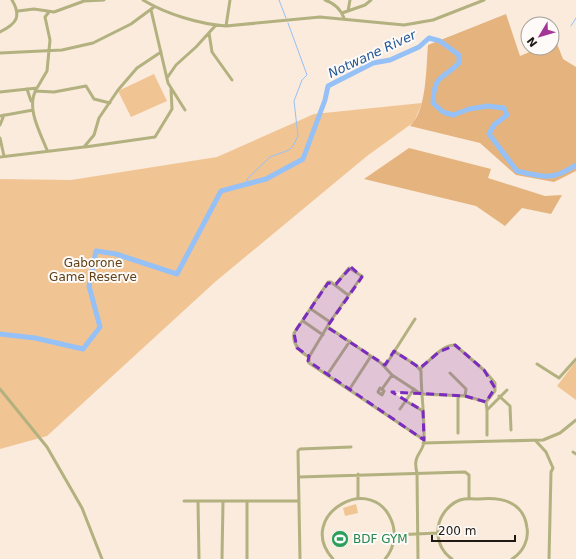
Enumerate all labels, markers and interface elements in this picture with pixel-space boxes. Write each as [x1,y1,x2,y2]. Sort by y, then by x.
north arrow [520,16,560,56]
water label: Notwane River [326,26,420,81]
text: N [525,34,540,49]
park label: Gaborone Game Reserve [49,256,137,284]
scale bar [432,517,515,543]
text: 200 m [438,524,476,538]
sports icon: BDF GYM [330,529,350,549]
place label: BDF GYM [353,532,408,546]

